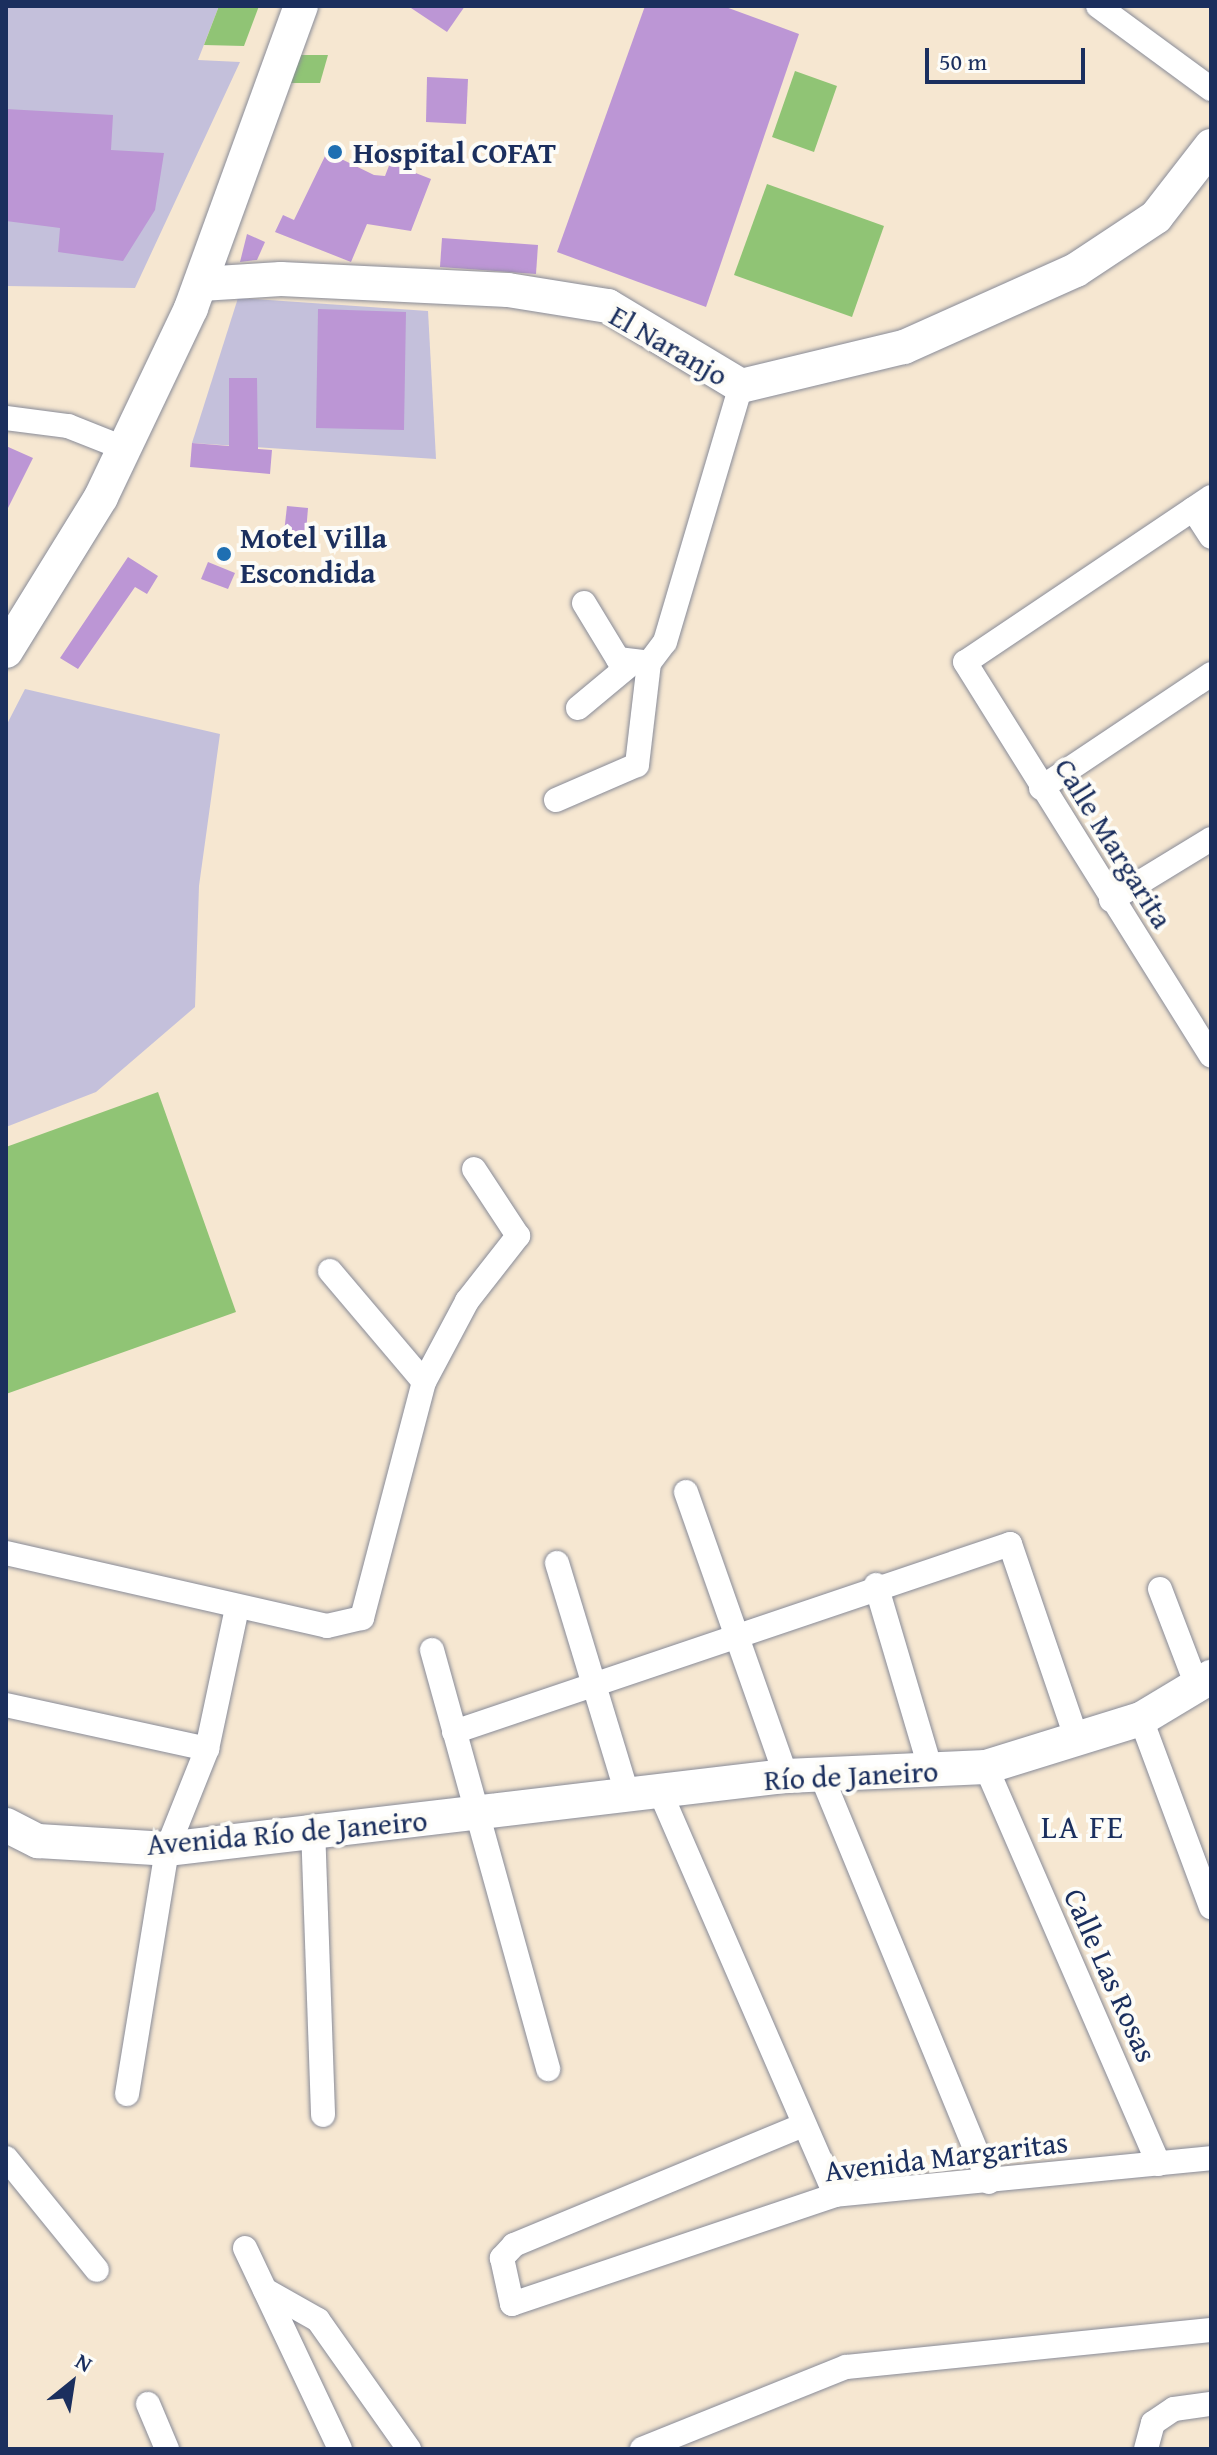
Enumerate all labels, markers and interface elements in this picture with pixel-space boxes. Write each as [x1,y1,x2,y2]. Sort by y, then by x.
scale bar [929,32,1089,82]
text: 50 m [939,44,987,79]
place label: Hospital COFAT [353,134,556,170]
marker: Hospital COFAT [324,141,346,163]
street label: El Naranjo [604,297,734,393]
place label: Motel Villa Escondida [240,519,387,590]
marker: Motel Villa Escondida [215,545,233,563]
street label: Calle Margarita [1047,751,1181,935]
street label: Río de Janeiro [763,1752,939,1798]
street label: Avenida Río de Janeiro [145,1802,429,1862]
district label: LA FE [1041,1808,1125,1846]
street label: Calle Las Rosas [1057,1883,1165,2067]
street label: Avenida Margaritas [822,2123,1070,2189]
north arrow [32,2343,112,2423]
text: N [70,2345,98,2380]

